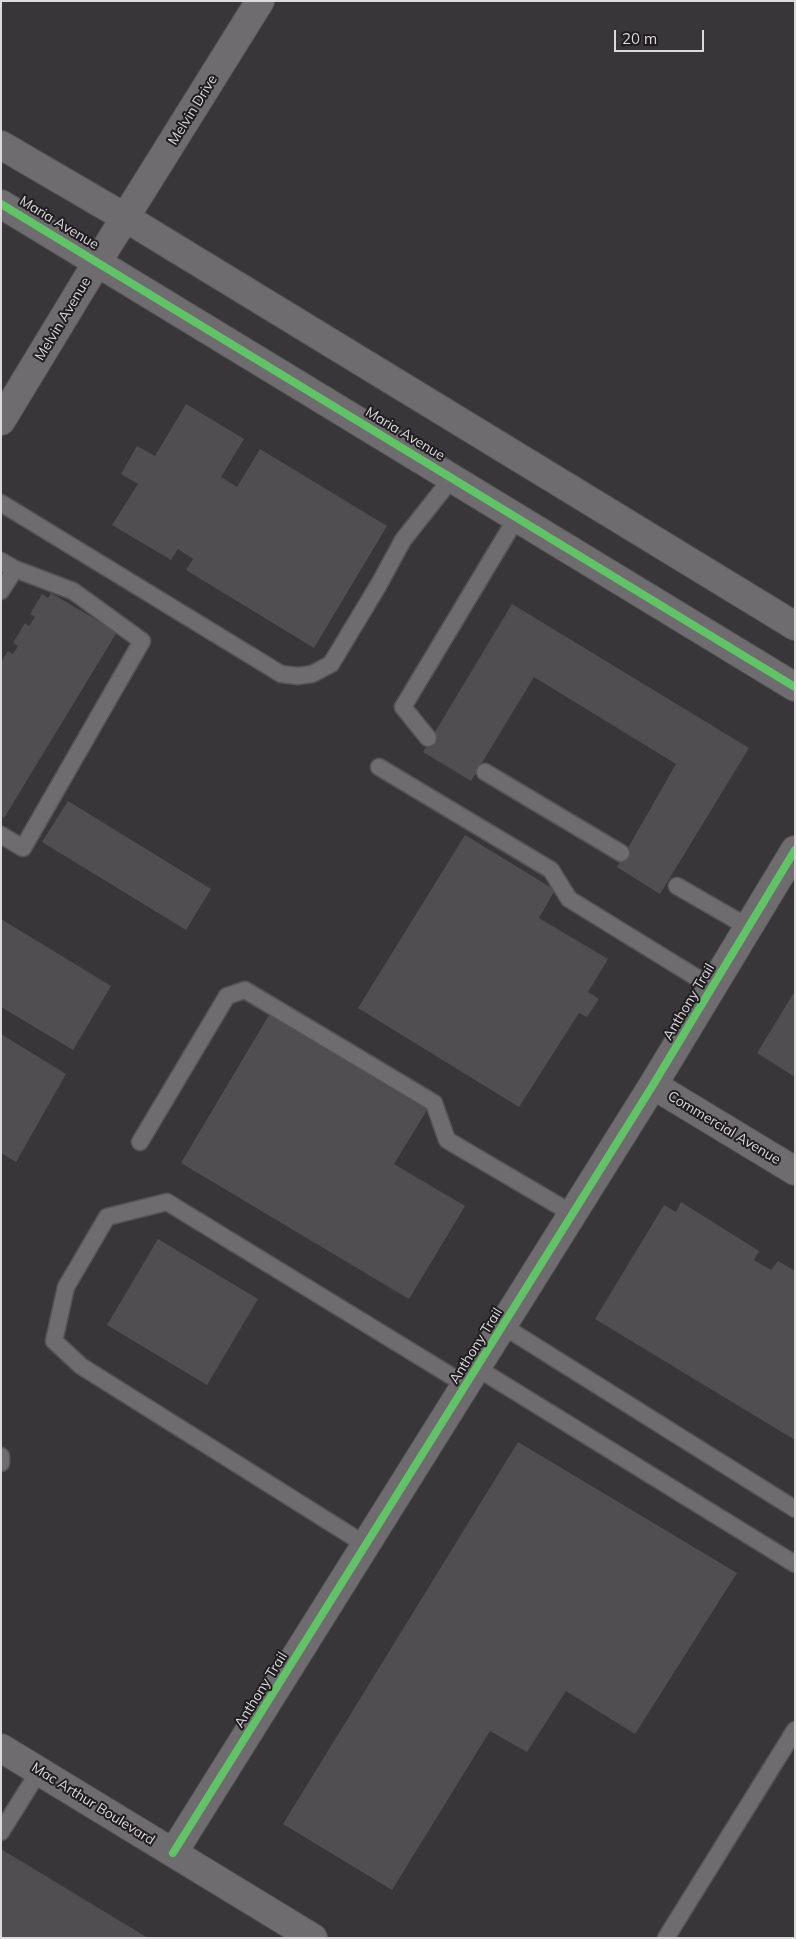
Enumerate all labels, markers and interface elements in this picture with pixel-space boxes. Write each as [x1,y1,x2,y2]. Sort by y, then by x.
scale bar [616,20,706,52]
text: 20 m [622,29,657,48]
street label: Melvin Drive [165,72,221,148]
street label: Maria Avenue [16,193,102,253]
street label: Melvin Avenue [32,274,94,364]
street label: Maria Avenue [362,404,448,464]
street label: Anthony Trail [660,961,718,1043]
street label: Commercial Avenue [665,1088,783,1168]
street label: Anthony Trail [446,1305,506,1387]
street label: Anthony Trail [231,1649,291,1731]
street label: Mac Arthur Boulevard [28,1759,158,1849]

